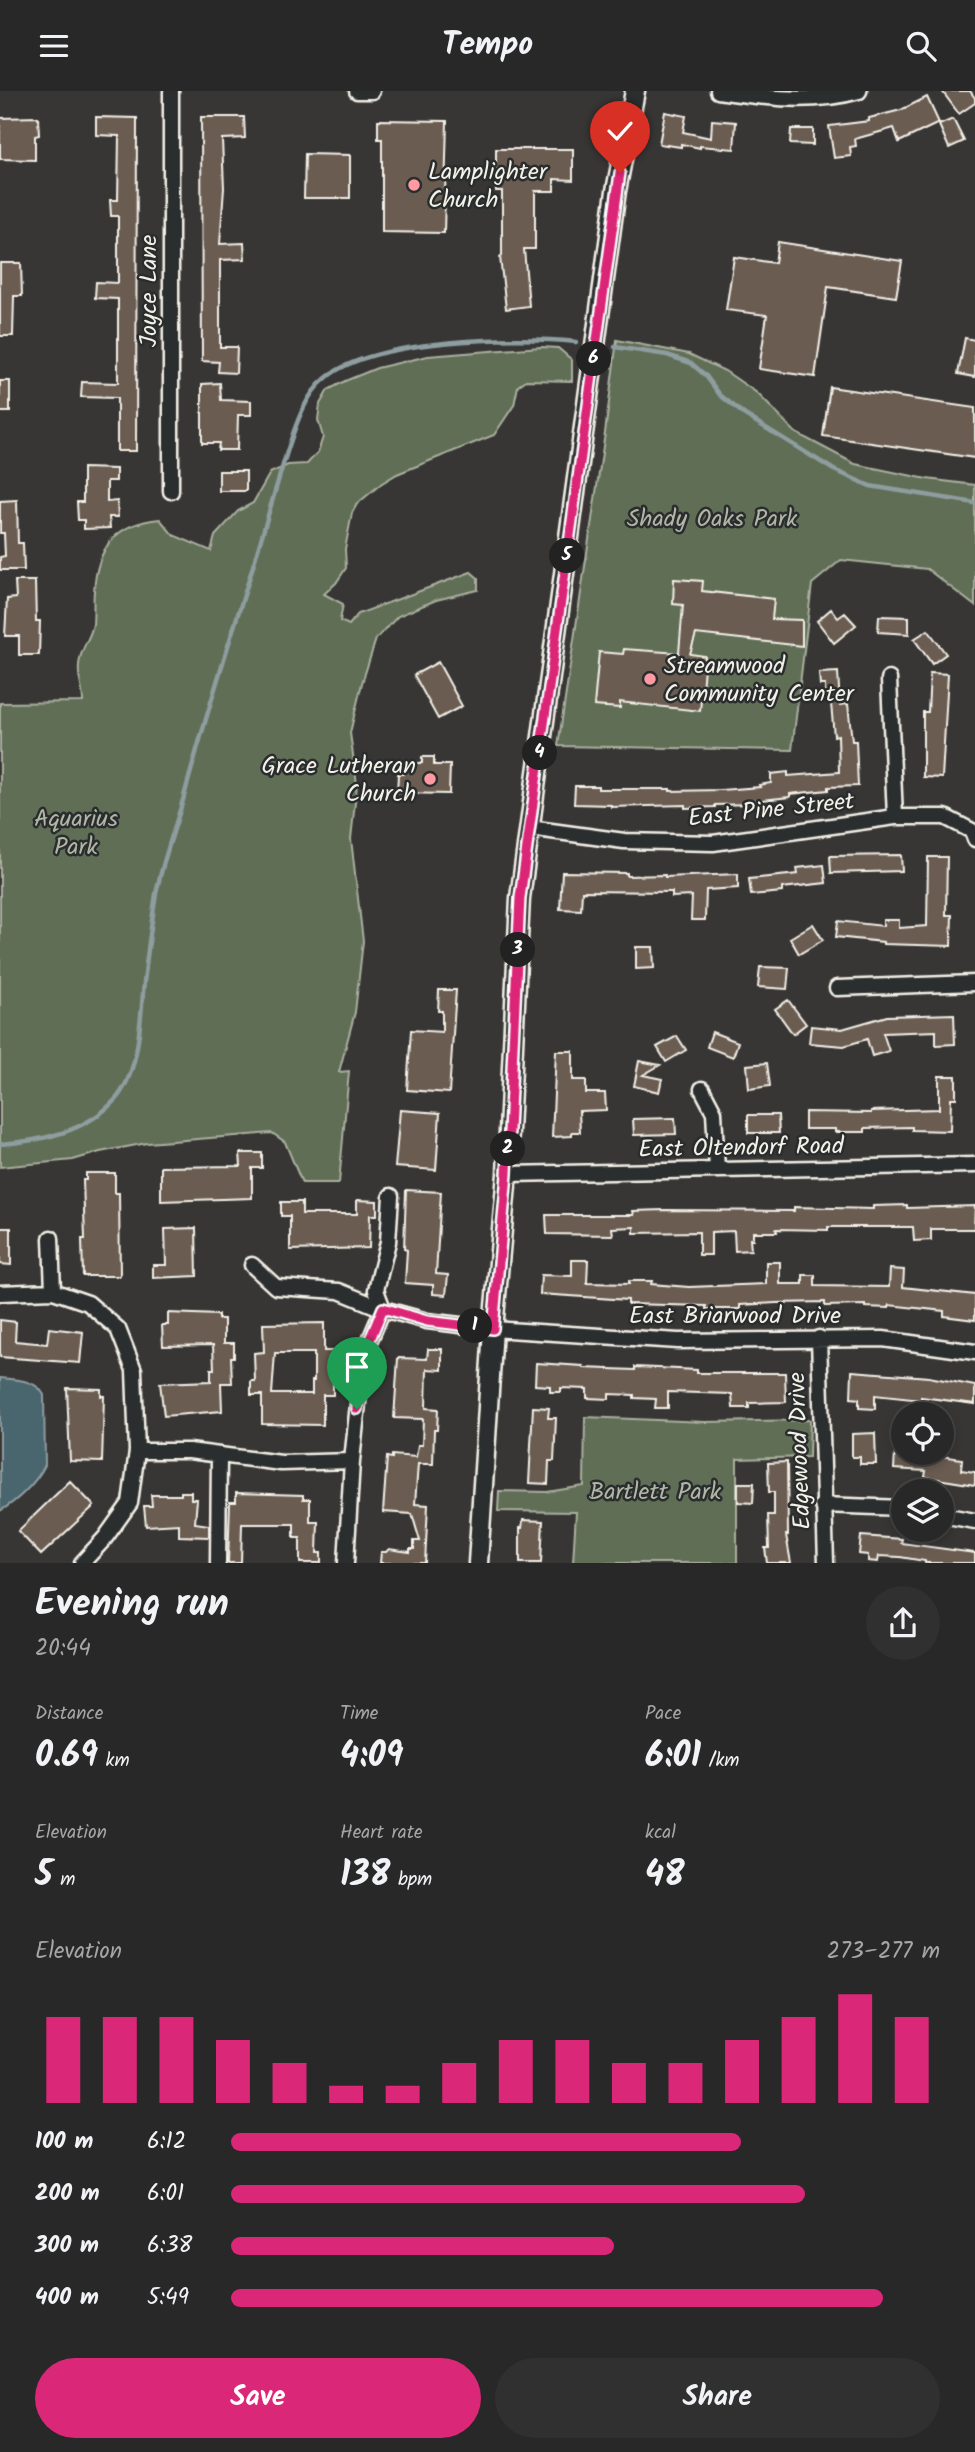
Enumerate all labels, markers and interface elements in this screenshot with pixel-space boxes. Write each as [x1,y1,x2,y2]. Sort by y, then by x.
text: Tempo [442,20,533,71]
icon: menu [35,27,73,65]
icon: search [902,27,940,65]
pin [590,101,650,173]
icon: check [601,112,639,150]
place label: Lamplighter Church [428,153,549,220]
marker: Lamplighter Church [406,177,422,193]
street label: Joyce Lane [130,235,169,347]
pin: 6 [576,341,612,377]
text: 6 [588,343,599,373]
park label: Shady Oaks Park [627,500,798,539]
pin: 5 [550,539,584,573]
text: 5 [562,540,571,570]
place label: Streamwood Community Center [664,647,856,714]
marker: Streamwood Community Center [642,671,658,687]
pin: 4 [522,735,558,771]
text: 4 [534,737,545,767]
place label: Grace Lutheran Church [261,747,416,814]
marker: Grace Lutheran Church [422,771,438,787]
street label: East Pine Street [686,782,857,839]
park label: Aquarius Park [34,800,118,867]
pin: 3 [500,933,536,967]
text: 3 [512,934,523,964]
street label: East Oltendorf Road [638,1127,845,1170]
pin: 2 [490,1131,526,1167]
text: 2 [502,1133,513,1163]
street label: East Briarwood Drive [629,1297,841,1336]
pin: 1 [458,1309,492,1343]
text: 1 [472,1310,477,1340]
pin [327,1337,387,1409]
icon: arrive [338,1348,376,1386]
street label: Edgewood Drive [778,1371,823,1530]
map controls [891,1402,954,1542]
button: locate [891,1402,954,1465]
park label: Bartlett Park [589,1473,722,1512]
button: layers [891,1479,954,1542]
text: Evening run [35,1575,229,1635]
button: share [866,1586,940,1660]
text: 20:44 [35,1631,91,1667]
text: Distance [35,1699,103,1729]
text: Time [340,1699,378,1729]
text: Pace [645,1699,681,1729]
text: 0.69 [35,1729,98,1785]
text: 4:09 [340,1729,403,1785]
text: 6:01 [645,1729,701,1785]
text: km [98,1746,130,1776]
text: /km [701,1746,740,1776]
text: Elevation [35,1818,107,1848]
text: Heart rate [340,1818,423,1848]
text: kcal [645,1818,676,1848]
text: 5 [35,1848,53,1904]
text: 138 [340,1848,390,1904]
text: 48 [645,1848,685,1904]
text: m [53,1865,75,1895]
text: bpm [390,1865,432,1895]
text: Elevation [35,1934,122,1970]
text: 273–277 m [827,1934,940,1970]
text: 100 m [35,2124,93,2160]
text: 6:12 [147,2124,186,2160]
text: 200 m [35,2176,100,2212]
text: 6:01 [147,2176,184,2212]
text: 300 m [35,2228,99,2264]
text: 6:38 [147,2228,192,2264]
text: 400 m [35,2280,99,2316]
text: 5:49 [147,2280,189,2316]
button: Save [35,2358,481,2438]
button: Share [495,2358,940,2438]

